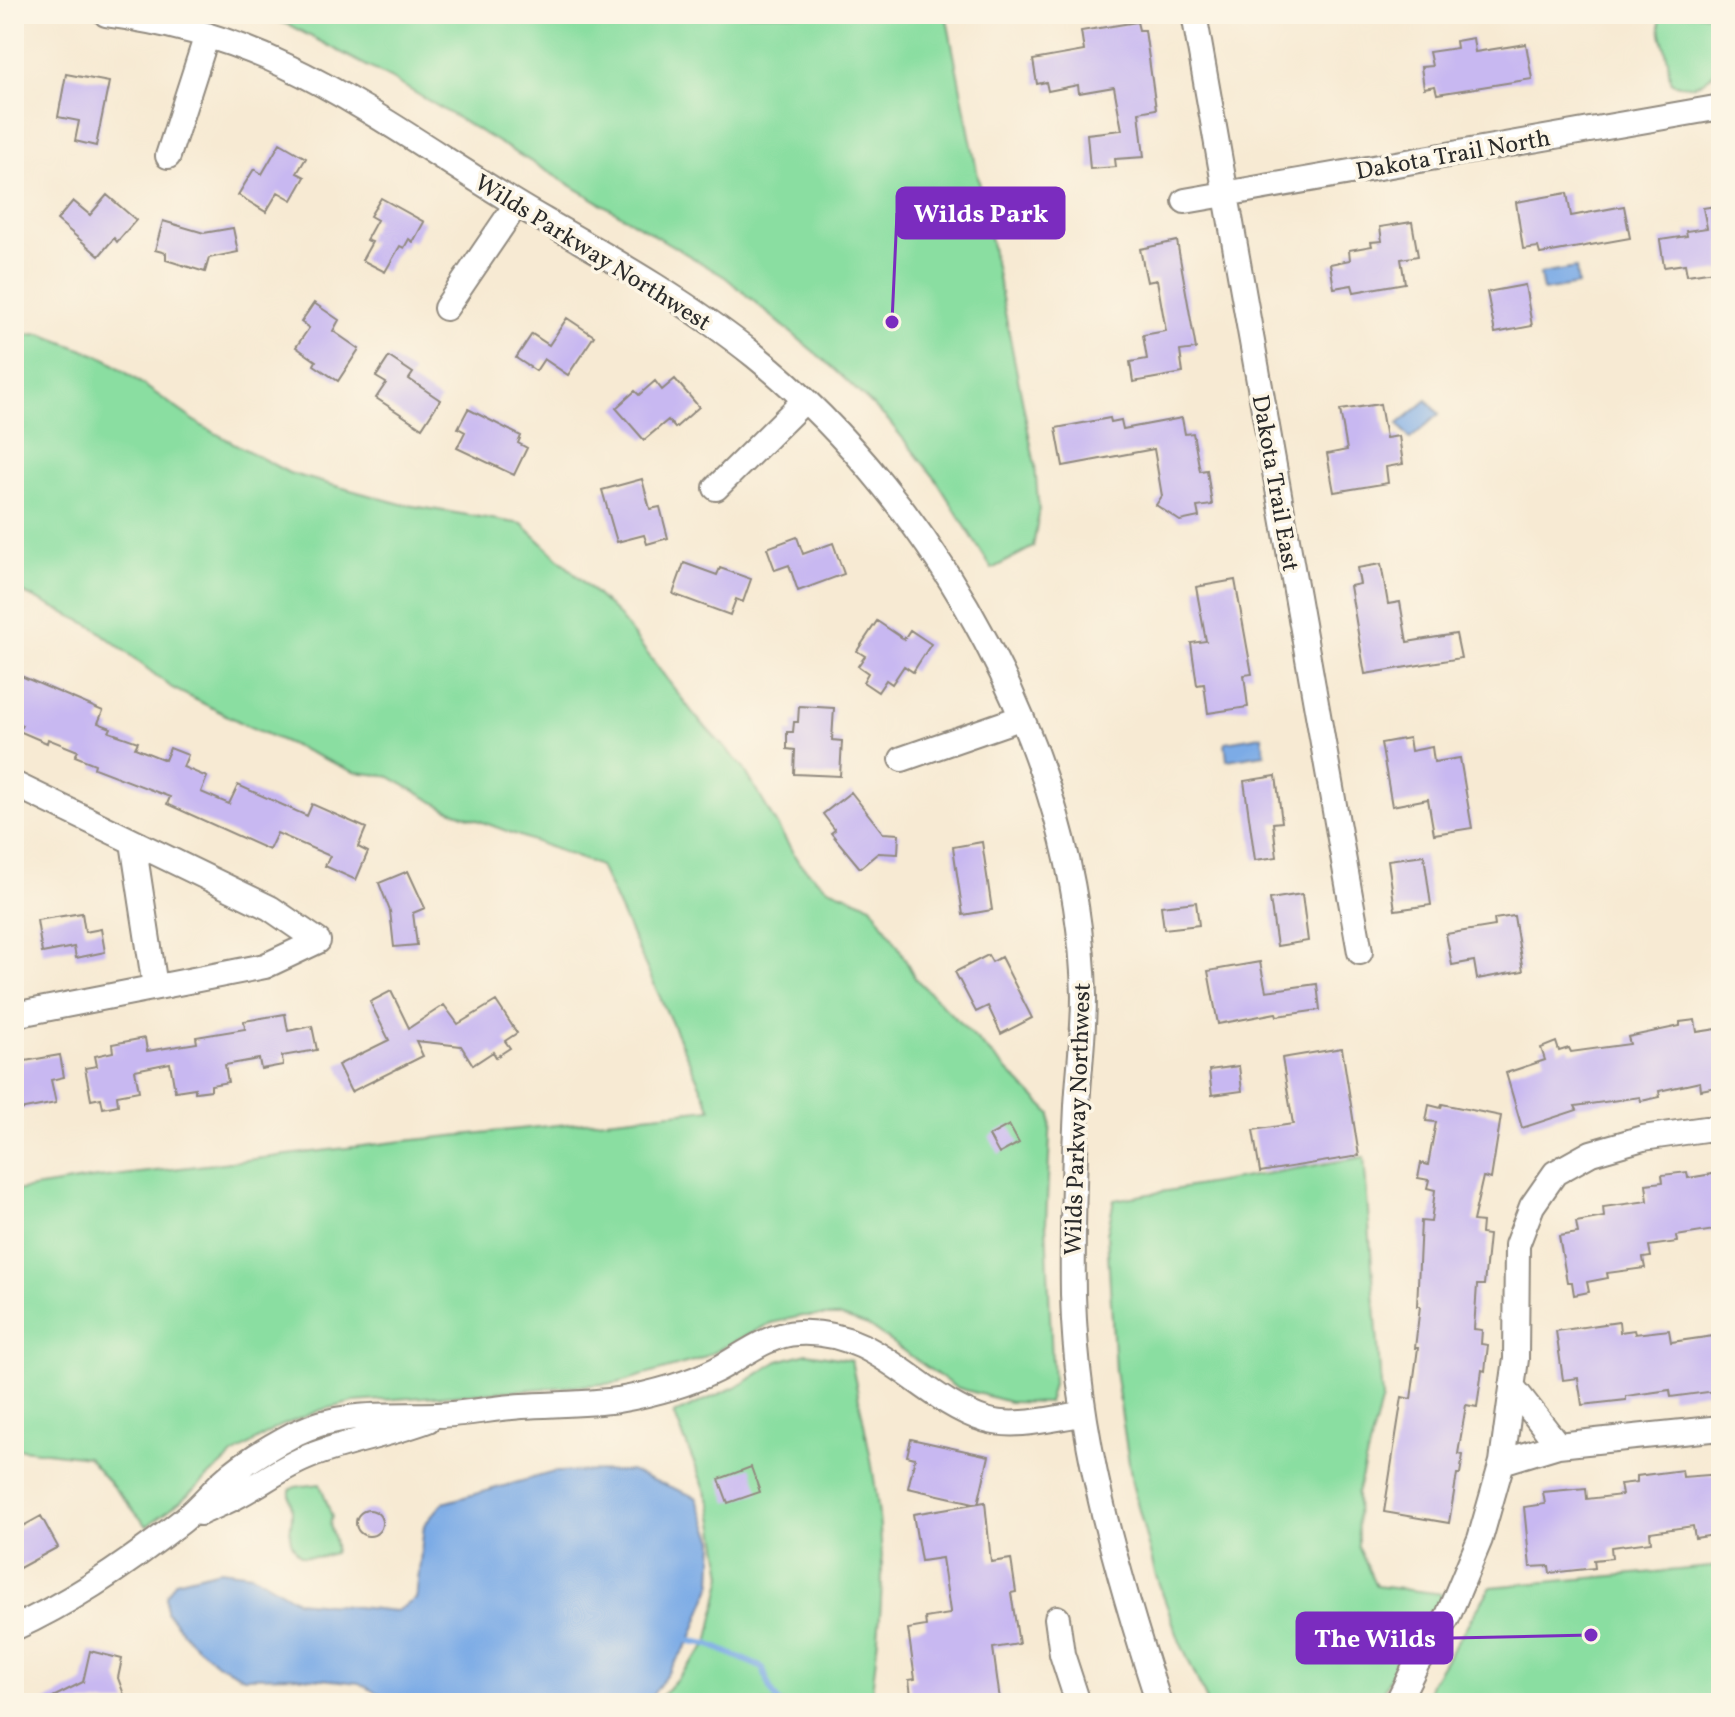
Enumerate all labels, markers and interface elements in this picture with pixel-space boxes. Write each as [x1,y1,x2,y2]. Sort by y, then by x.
street label: Dakota Trail North [1353,122,1553,190]
street label: Wilds Parkway Northwest [467,167,717,340]
callout: Wilds Park [897,188,1064,238]
text: Wilds Park [913,197,1049,233]
street label: Dakota Trail East [1242,392,1306,574]
street label: Wilds Parkway Northwest [1057,982,1101,1256]
callout: The Wilds [1297,1613,1452,1663]
text: The Wilds [1314,1622,1436,1658]

